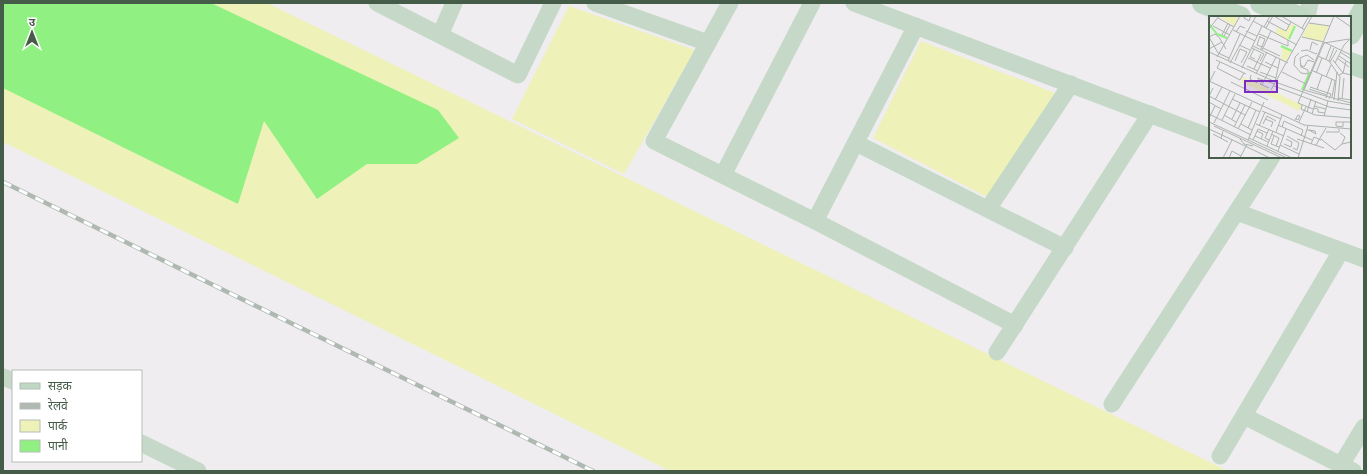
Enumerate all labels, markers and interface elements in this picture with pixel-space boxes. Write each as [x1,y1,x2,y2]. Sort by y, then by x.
north arrow [12,12,52,52]
text: उ [29,15,36,30]
inset map [1209,16,1351,158]
legend [12,370,142,462]
text: सड़क [48,378,73,395]
text: रेलवे [48,398,68,415]
text: पार्क [48,418,68,435]
text: पानी [48,438,69,455]

